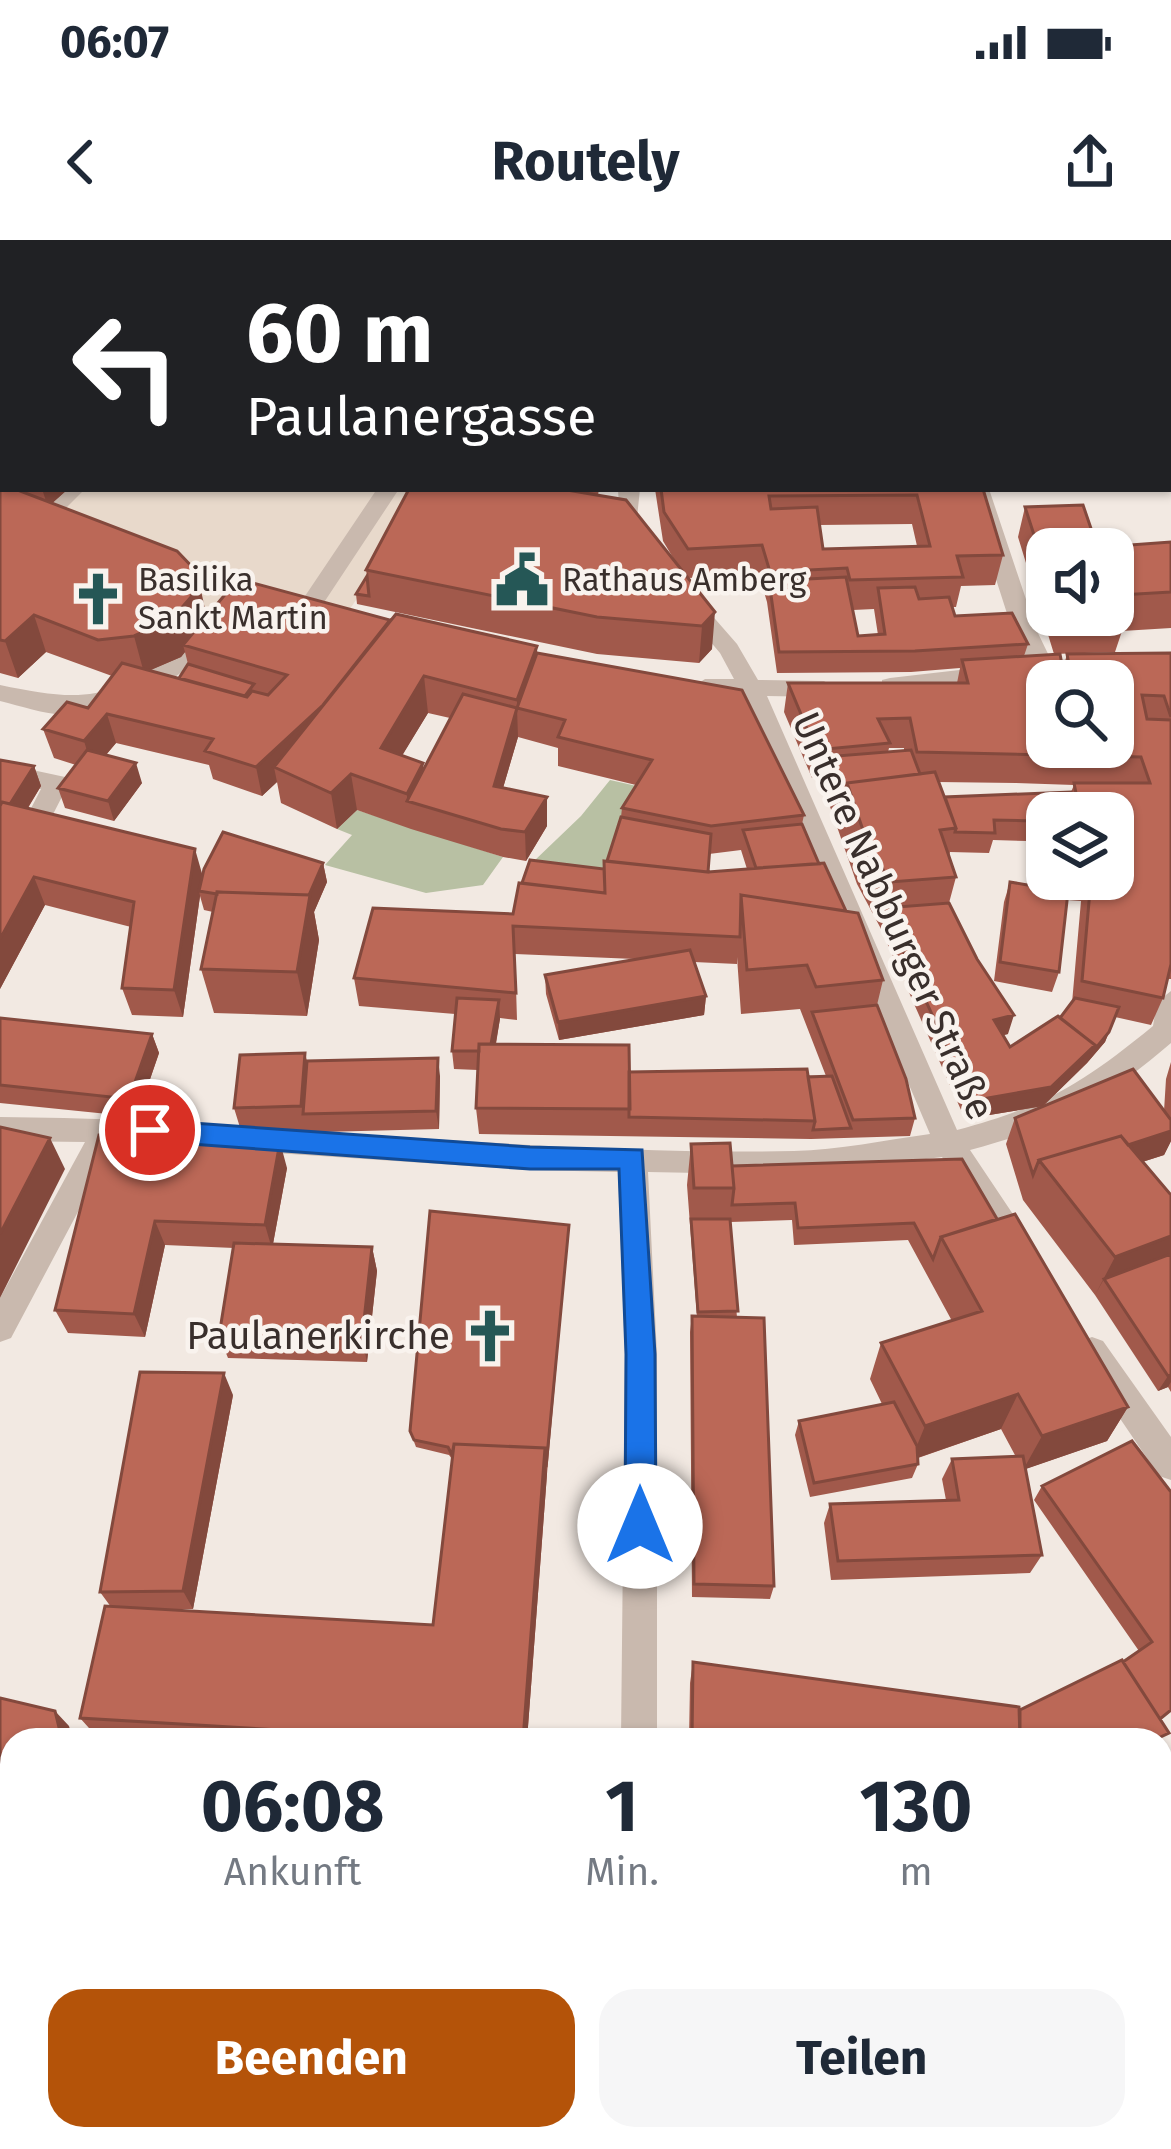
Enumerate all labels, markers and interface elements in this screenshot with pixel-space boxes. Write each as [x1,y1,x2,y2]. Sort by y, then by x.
text: 06:07 [60,15,169,69]
icon: back [48,129,114,195]
icon: share [1057,129,1123,195]
text: Routely [491,130,680,194]
text: 60 m [246,283,433,384]
icon: left [48,288,204,444]
text: Paulanergasse [246,385,596,449]
map controls [1026,528,1134,900]
button: sound [1026,528,1134,636]
public building icon: Rathaus Amberg [493,551,551,609]
place label: Basilika Sankt Martin [138,560,328,638]
place label: Rathaus Amberg [562,560,807,600]
church icon: Basilika Sankt Martin [69,570,127,628]
button: search [1026,660,1134,768]
street label: Untere Nabburger Straße [782,705,1004,1127]
button: layers [1026,792,1134,900]
pin [99,1079,201,1181]
icon: arrive [117,1097,183,1163]
church icon: Paulanerkirche [461,1307,519,1365]
place label: Paulanerkirche [186,1313,450,1359]
position arrow [577,1463,703,1589]
text: 06:08 [201,1764,385,1850]
text: 1 [605,1764,639,1850]
text: 130 [859,1764,972,1850]
text: Ankunft [224,1849,361,1895]
text: Min. [585,1849,659,1895]
text: m [899,1849,933,1895]
button: Beenden [48,1989,575,2127]
button: Teilen [599,1989,1125,2127]

